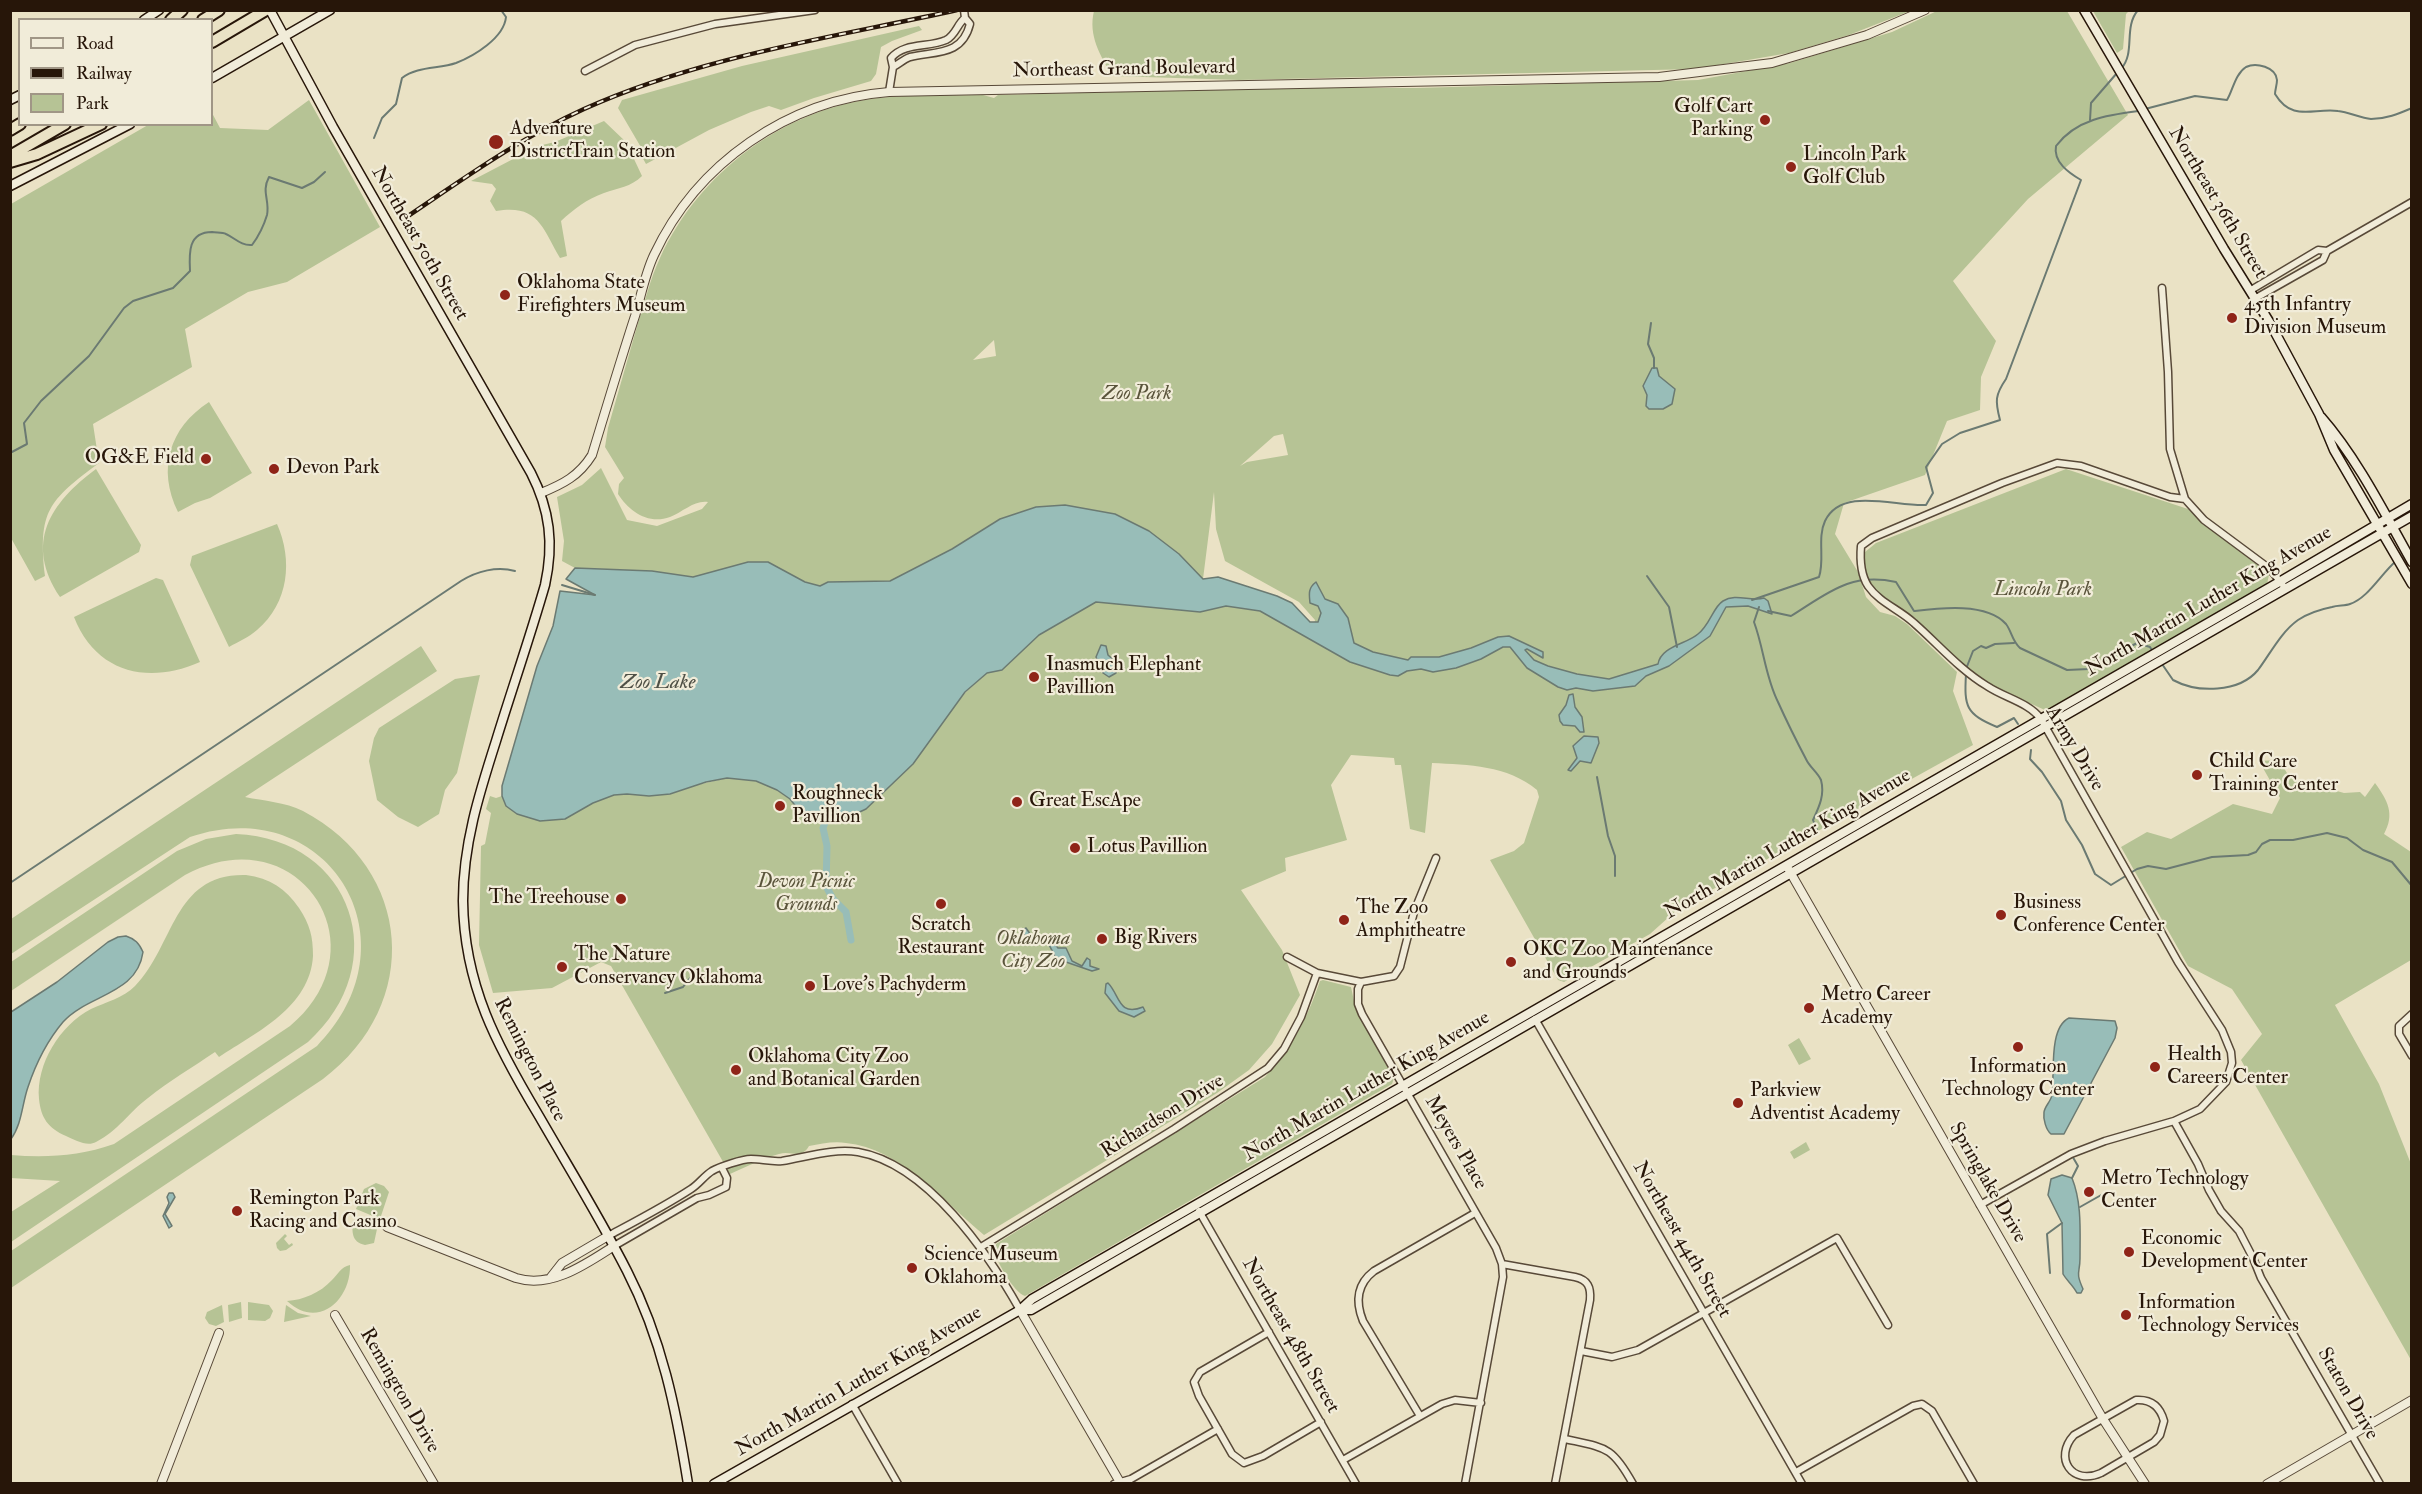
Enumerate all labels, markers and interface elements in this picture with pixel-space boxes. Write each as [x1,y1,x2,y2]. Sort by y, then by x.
legend [18,18,213,126]
text: Road [76,32,114,55]
street label: Northeast Grand Boulevard [1012,56,1236,84]
text: Railway [76,62,132,85]
text: Park [76,92,109,115]
place label: Golf Cart Parking [1674,96,1753,143]
marker: Golf Cart Parking [1758,113,1772,127]
place label: Adventure DistrictTrain Station [510,118,675,165]
street label: Northeast 36th Street [2162,123,2272,283]
marker: Adventure DistrictTrain Station [487,133,505,151]
place label: Lincoln Park Golf Club [1803,144,1907,191]
marker: Lincoln Park Golf Club [1784,160,1798,174]
street label: Northeast 50th Street [365,163,473,325]
place label: Oklahoma State Firefighters Museum [517,272,686,319]
marker: Oklahoma State Firefighters Museum [498,288,512,302]
place label: 45th Infantry Division Museum [2244,294,2386,341]
marker: 45th Infantry Division Museum [2225,311,2239,325]
park label: Zoo Park [1102,383,1172,407]
place label: OG&E Field [85,447,194,471]
marker: OG&E Field [199,452,213,466]
place label: Devon Park [286,457,380,481]
marker: Devon Park [267,462,281,476]
street label: North Martin Luther King Avenue [2082,522,2336,682]
park label: Lincoln Park [1994,579,2092,603]
place label: Inasmuch Elephant Pavillion [1046,654,1201,701]
water label: Zoo Lake [621,670,695,696]
marker: Inasmuch Elephant Pavillion [1027,670,1041,684]
street label: Army Drive [2039,702,2109,796]
place label: Child Care Training Center [2209,751,2338,798]
street label: North Martin Luther King Avenue [1661,765,1915,925]
marker: Child Care Training Center [2190,768,2204,782]
place label: Roughneck Pavillion [792,783,883,830]
place label: Great EscApe [1029,790,1141,814]
marker: Great EscApe [1010,795,1024,809]
marker: Roughneck Pavillion [773,799,787,813]
place label: Lotus Pavillion [1087,836,1208,860]
marker: Lotus Pavillion [1068,841,1082,855]
park label: Devon Picnic Grounds [757,871,855,918]
place label: The Treehouse [489,887,609,911]
marker: The Treehouse [614,892,628,906]
place label: Business Conference Center [2013,892,2164,939]
marker: Scratch Restaurant [934,897,948,911]
place label: The Zoo Amphitheatre [1356,897,1466,944]
marker: Business Conference Center [1994,908,2008,922]
marker: The Zoo Amphitheatre [1337,913,1351,927]
place label: Scratch Restaurant [898,914,984,961]
place label: Big Rivers [1114,927,1197,951]
park label: Oklahoma City Zoo [996,928,1070,975]
marker: Big Rivers [1095,932,1109,946]
place label: OKC Zoo Maintenance and Grounds [1523,939,1713,986]
place label: The Nature Conservancy Oklahoma [574,944,763,991]
marker: OKC Zoo Maintenance and Grounds [1504,955,1518,969]
marker: The Nature Conservancy Oklahoma [555,960,569,974]
place label: Love's Pachyderm [822,974,966,998]
marker: Love's Pachyderm [803,979,817,993]
place label: Metro Career Academy [1821,984,1930,1031]
street label: Remington Place [488,994,570,1126]
marker: Metro Career Academy [1802,1001,1816,1015]
street label: North Martin Luther King Avenue [1240,1007,1494,1167]
marker: Information Technology Center [2011,1040,2025,1054]
place label: Health Careers Center [2167,1044,2288,1091]
place label: Oklahoma City Zoo and Botanical Garden [748,1046,920,1093]
place label: Information Technology Center [1942,1056,2094,1103]
marker: Health Careers Center [2148,1060,2162,1074]
marker: Oklahoma City Zoo and Botanical Garden [729,1063,743,1077]
street label: Richardson Drive [1097,1070,1229,1164]
place label: Parkview Adventist Academy [1750,1080,1900,1127]
street label: Meyers Place [1419,1092,1491,1194]
marker: Parkview Adventist Academy [1731,1096,1745,1110]
street label: Springlake Drive [1943,1119,2031,1247]
street label: Northeast 44th Street [1626,1158,1736,1322]
place label: Metro Technology Center [2101,1168,2249,1215]
marker: Metro Technology Center [2082,1185,2096,1199]
place label: Remington Park Racing and Casino [249,1188,397,1235]
marker: Remington Park Racing and Casino [230,1204,244,1218]
place label: Economic Development Center [2141,1228,2307,1275]
place label: Science Museum Oklahoma [924,1244,1058,1291]
marker: Economic Development Center [2122,1245,2136,1259]
street label: Northeast 48th Street [1236,1254,1344,1418]
marker: Science Museum Oklahoma [905,1261,919,1275]
place label: Information Technology Services [2138,1292,2299,1339]
street label: North Martin Luther King Avenue [732,1302,986,1462]
marker: Information Technology Services [2119,1308,2133,1322]
street label: Remington Drive [354,1324,444,1458]
street label: Staton Drive [2311,1344,2383,1444]

